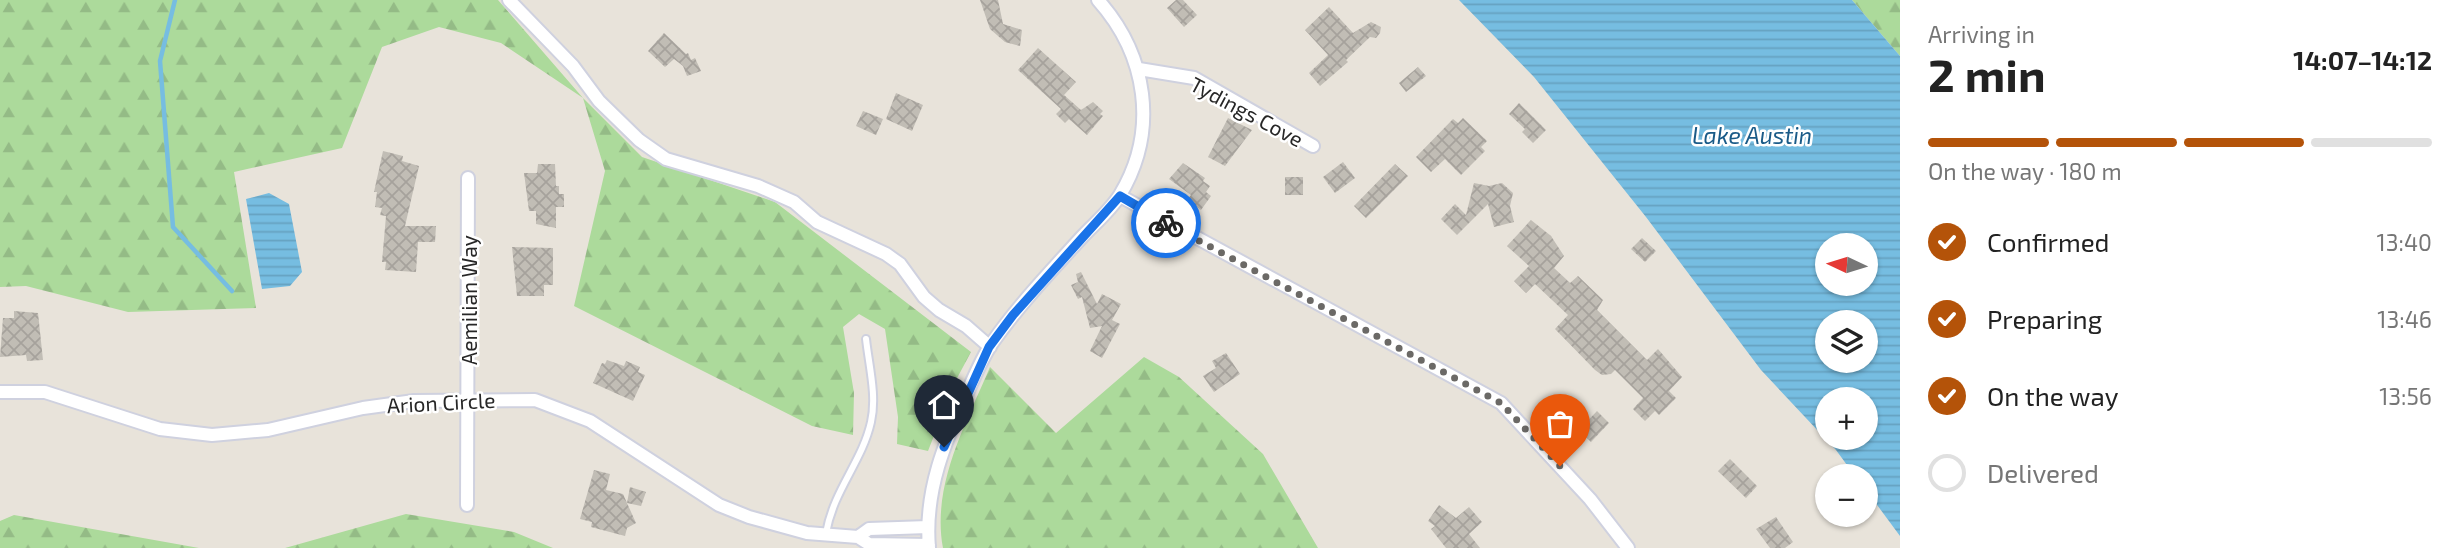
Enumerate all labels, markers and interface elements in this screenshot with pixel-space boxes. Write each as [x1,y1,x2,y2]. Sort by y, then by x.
text: Arriving in [1928,20,2035,48]
text: 14:07–14:12 [2293,44,2432,75]
text: 2 min [1928,46,2046,101]
street label: Tydings Cove [1186,71,1308,151]
water label: Lake Austin [1692,121,1812,149]
text: On the way · 180 m [1928,157,2122,185]
courier [1131,188,1201,258]
icon: bike [1147,204,1185,242]
icon: check [1928,223,1966,261]
text: Confirmed [1987,226,2110,257]
text: 13:40 [2377,228,2432,256]
north arrow [1815,233,1878,296]
map controls [1815,233,1878,527]
street label: Aemilian Way [456,235,481,365]
icon: check [1928,300,1966,338]
text: Preparing [1987,303,2102,334]
text: 13:46 [2377,305,2432,333]
button: layers [1815,310,1878,373]
pin [914,375,974,447]
icon: check [1928,377,1966,415]
text: On the way [1987,380,2118,411]
text: 13:56 [2379,382,2432,410]
icon: home [925,386,963,424]
street label: Arion Circle [386,387,496,417]
button: + [1815,387,1878,450]
pin [1530,394,1590,466]
icon: bag [1541,405,1579,443]
text: Delivered [1987,457,2099,488]
button: − [1815,464,1878,527]

